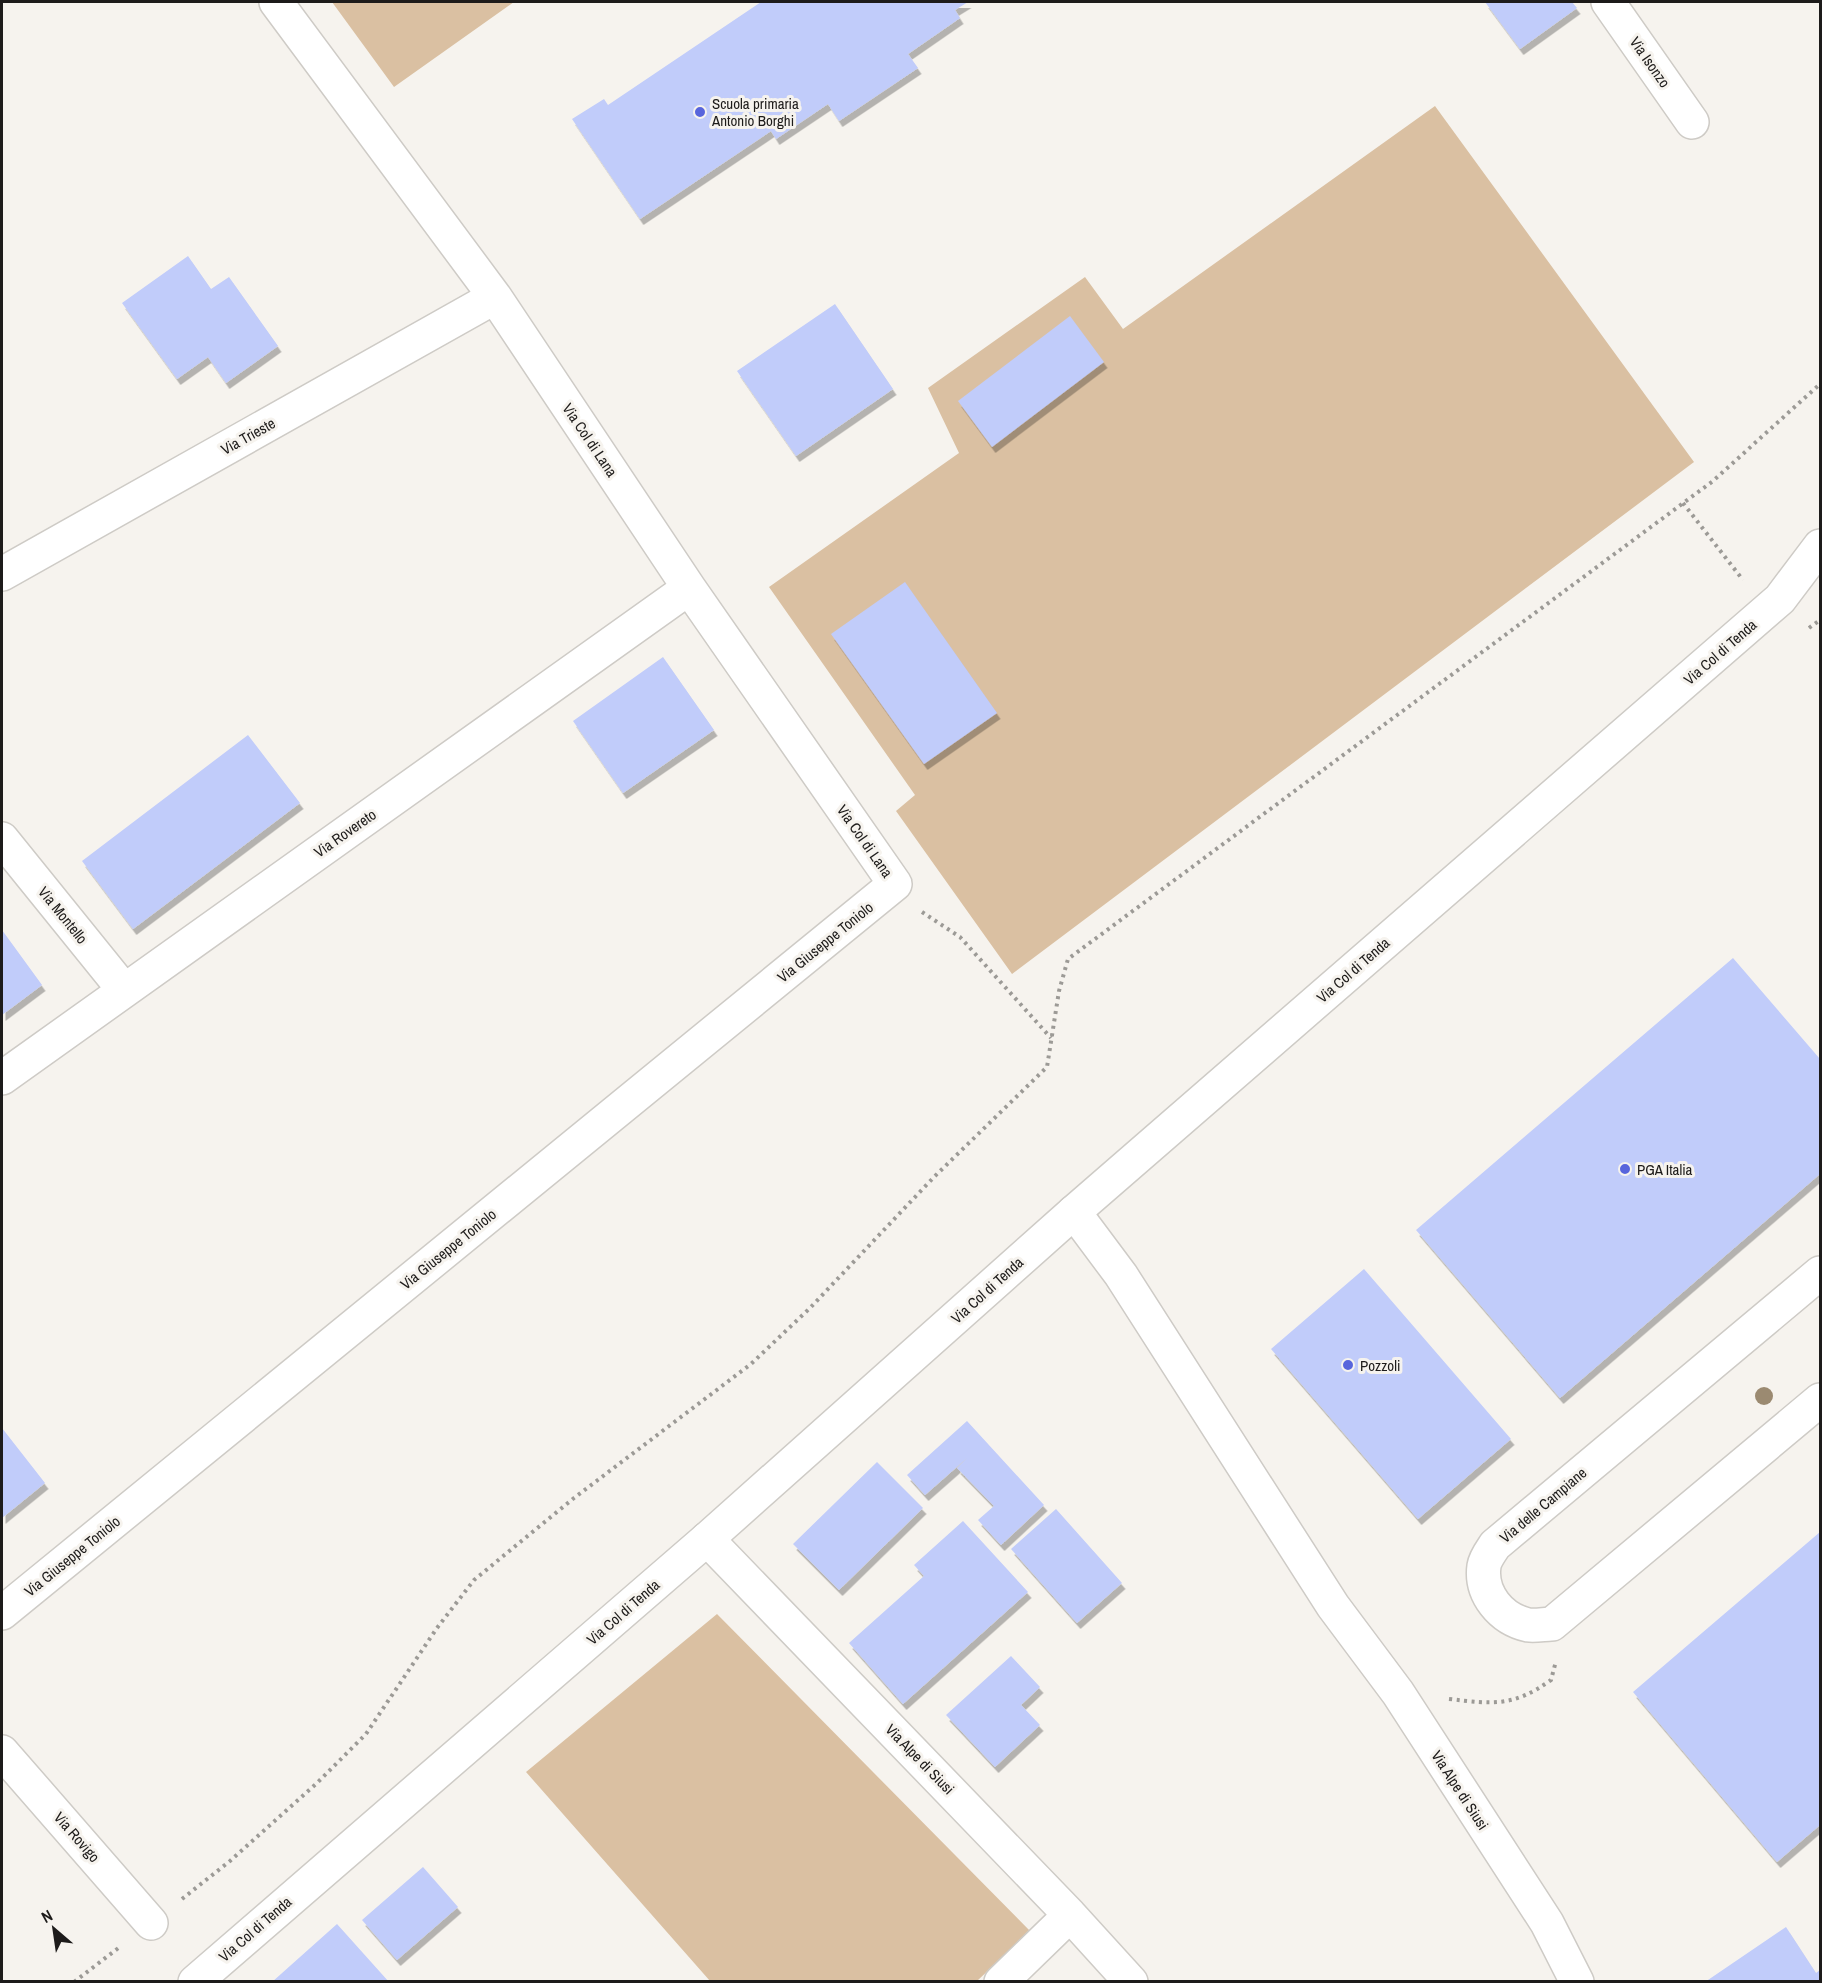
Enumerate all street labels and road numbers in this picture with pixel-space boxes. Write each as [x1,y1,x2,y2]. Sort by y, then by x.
street label: Via Isonzo [1625,32,1675,92]
street label: Via Col di Lana [558,399,622,481]
street label: Via Trieste [217,412,279,460]
street label: Via Col di Tenda [1679,614,1761,690]
street label: Via Col di Lana [832,800,898,882]
street label: Via Rovereto [310,804,380,862]
street label: Via Montello [33,882,93,948]
street label: Via Giuseppe Toniolo [773,897,878,987]
street label: Via Col di Tenda [1312,932,1394,1008]
street label: Via Giuseppe Toniolo [396,1204,501,1294]
street label: Via Col di Tenda [946,1252,1028,1328]
street label: Via delle Campiane [1495,1462,1591,1548]
street label: Via Giuseppe Toniolo [20,1511,125,1601]
street label: Via Col di Tenda [582,1574,664,1650]
street label: Via Alpe di Siusi [881,1719,959,1799]
street label: Via Alpe di Siusi [1426,1746,1494,1834]
street label: Via Rovigo [49,1807,105,1867]
street label: Via Col di Tenda [214,1891,296,1967]

